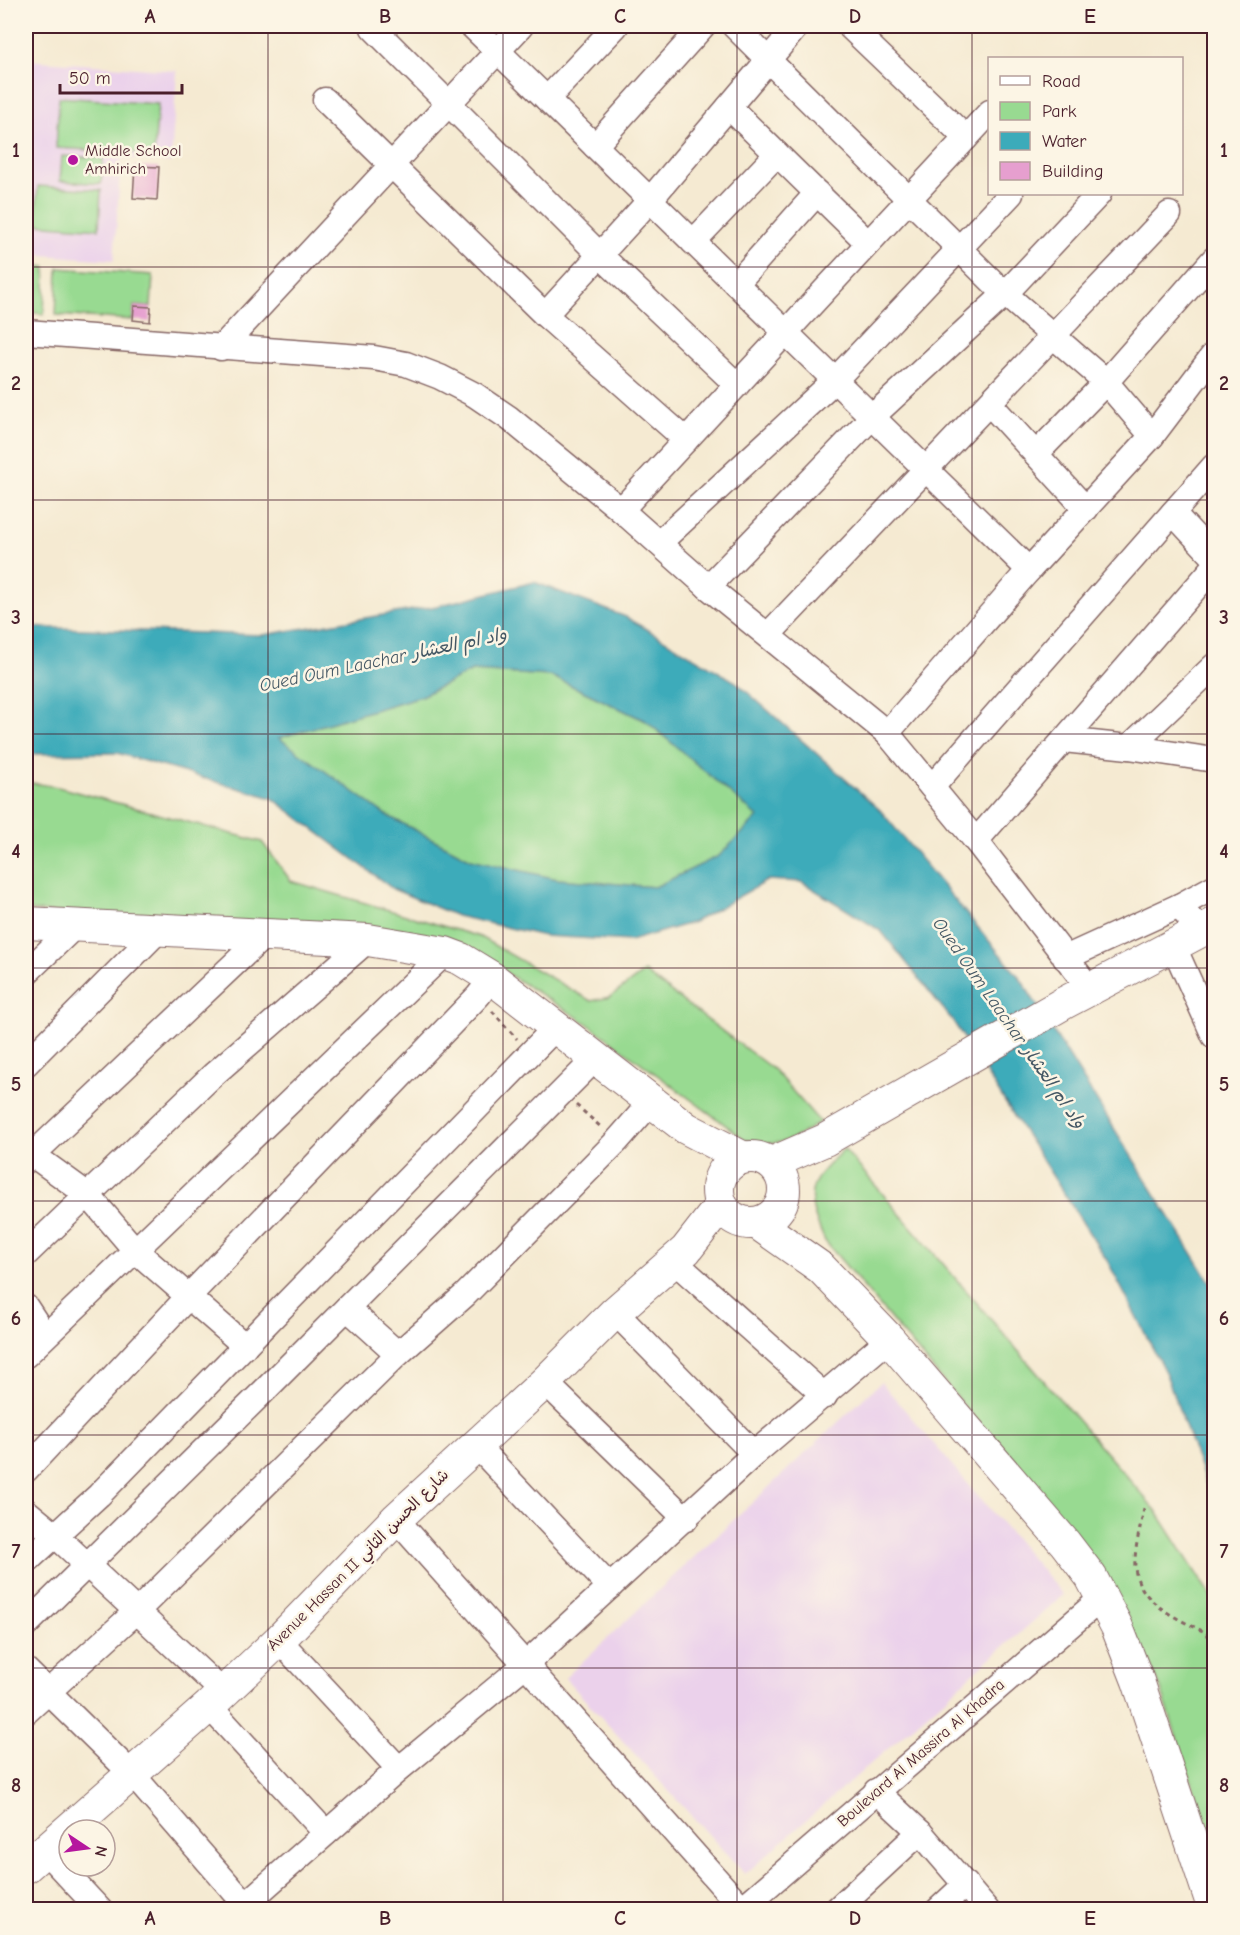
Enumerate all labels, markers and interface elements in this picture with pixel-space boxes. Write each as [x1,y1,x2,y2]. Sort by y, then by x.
text: A [144,5,156,28]
text: B [379,5,391,28]
text: C [614,5,626,28]
text: D [849,5,861,28]
text: E [1084,5,1096,28]
scale bar [60,57,182,95]
legend [988,57,1183,195]
text: 50 m [69,68,111,89]
text: Road [1042,71,1081,92]
text: Park [1042,101,1077,122]
text: Water [1042,131,1087,152]
text: 1 [12,139,20,162]
text: 1 [1220,139,1228,162]
place label: Middle School Amhirich [85,142,181,178]
marker: Middle School Amhirich [66,153,80,167]
text: Building [1042,161,1104,182]
text: 2 [11,372,21,395]
text: 2 [1219,372,1229,395]
text: 3 [11,606,21,629]
text: 3 [1219,606,1229,629]
water label: Oued Oum Laachar واد ام العشار [258,623,510,699]
text: 4 [11,840,21,863]
text: 4 [1219,840,1229,863]
water label: Oued Oum Laachar واد ام العشار [926,914,1090,1134]
text: 5 [11,1073,21,1096]
text: 5 [1219,1073,1229,1096]
text: 6 [11,1307,21,1330]
text: 6 [1219,1307,1229,1330]
street label: Avenue Hassan II شارع الحسن الثاني [264,1466,456,1658]
text: 7 [12,1540,21,1563]
text: 7 [1220,1540,1229,1563]
street label: Boulevard Al Massira Al Khadra [834,1676,1008,1830]
text: 8 [11,1774,21,1797]
text: 8 [1219,1774,1229,1797]
north arrow [57,1818,117,1878]
text: N [91,1844,111,1858]
text: A [144,1907,156,1930]
text: B [379,1907,391,1930]
text: C [614,1907,626,1930]
text: D [849,1907,861,1930]
text: E [1084,1907,1096,1930]

